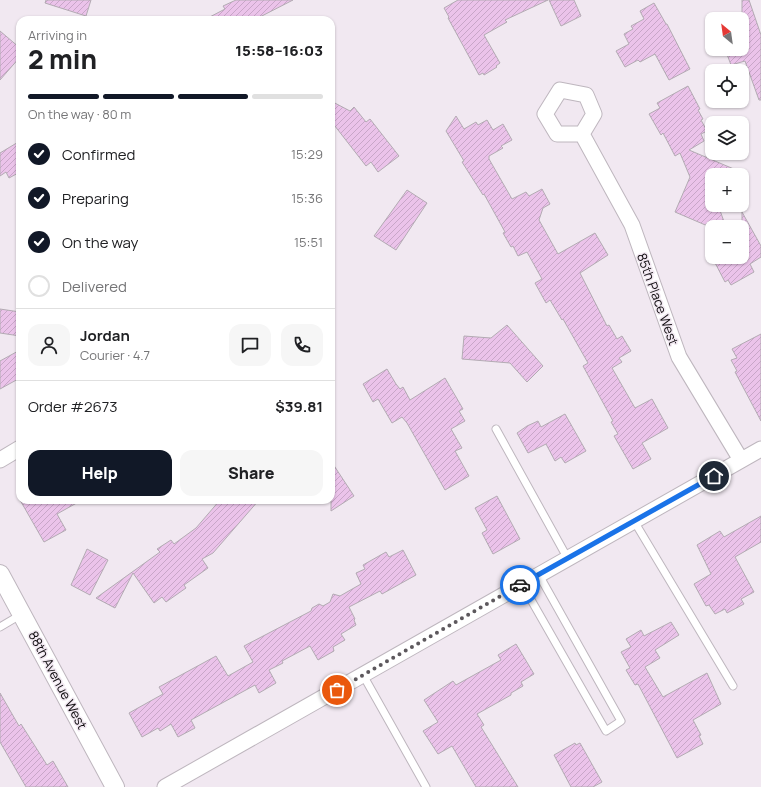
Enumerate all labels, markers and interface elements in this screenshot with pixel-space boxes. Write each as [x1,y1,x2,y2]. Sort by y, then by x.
north arrow [705,12,749,56]
map controls [705,12,749,264]
text: Arriving in [28,26,87,44]
text: 15:58–16:03 [235,40,323,61]
text: 2 min [28,41,97,77]
button: locate [705,64,749,108]
text: On the way · 80 m [28,105,131,123]
button: layers [705,116,749,160]
icon: check [28,143,50,165]
text: Confirmed [62,144,135,165]
text: 15:29 [291,145,323,163]
button: + [705,168,749,212]
icon: check [28,187,50,209]
text: Preparing [62,188,129,209]
text: 15:36 [291,189,323,207]
button: − [705,220,749,264]
icon: check [28,231,50,253]
text: On the way [62,232,138,253]
text: 15:51 [294,233,323,251]
street label: 85th Place West [633,250,683,348]
text: Delivered [62,276,127,297]
button: person [28,324,70,366]
button: chat [229,324,271,366]
button: phone [281,324,323,366]
text: Jordan [80,325,130,346]
text: Courier · 4.7 [80,346,150,364]
text: Order #2673 [28,396,118,417]
text: $39.81 [275,396,323,417]
button: Help [28,450,172,496]
button: Share [180,450,323,496]
pin [697,459,731,493]
icon: home [703,465,725,487]
courier [500,565,540,605]
icon: car [509,574,531,596]
street label: 88th Avenue West [25,628,91,732]
pin [320,673,354,707]
icon: bag [326,679,348,701]

